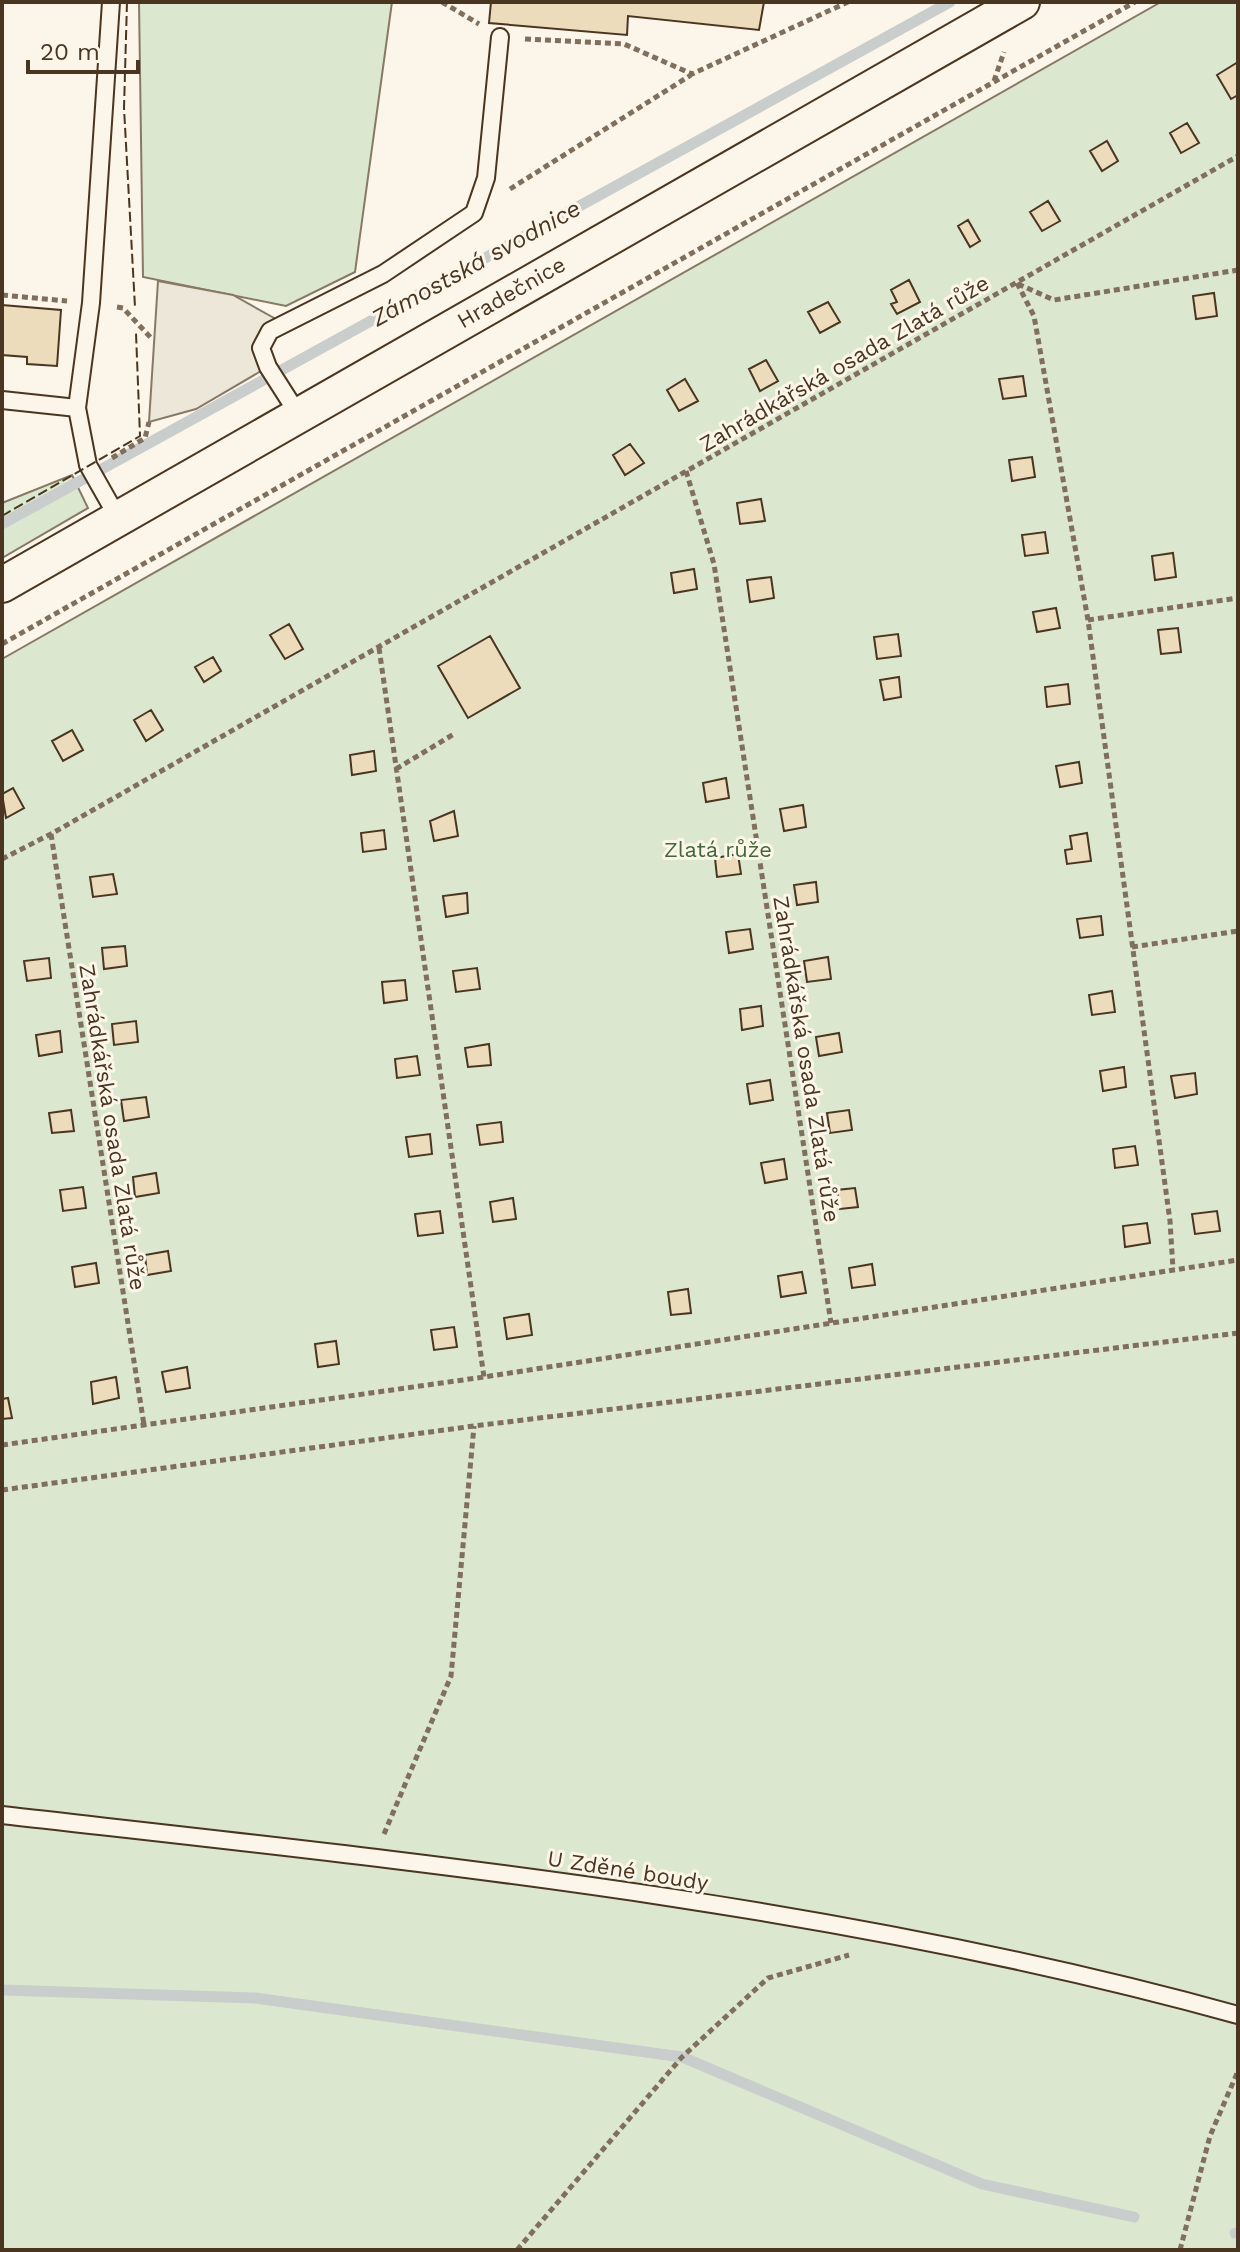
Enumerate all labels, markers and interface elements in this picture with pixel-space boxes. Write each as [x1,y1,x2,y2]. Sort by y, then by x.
scale bar [28,24,138,74]
text: 20 m [40,38,100,66]
water label: Zámostská svodnice [366,194,586,333]
street label: Hradečnice [453,251,570,333]
street label: Zahrádkářská osada Zlatá růže [695,270,993,457]
park label: Zlatá růže [664,837,772,862]
street label: Zahrádkářská osada Zlatá růže [768,894,845,1224]
street label: Zahrádkářská osada Zlatá růže [74,962,151,1292]
street label: U Zděné boudy [546,1845,711,1896]

